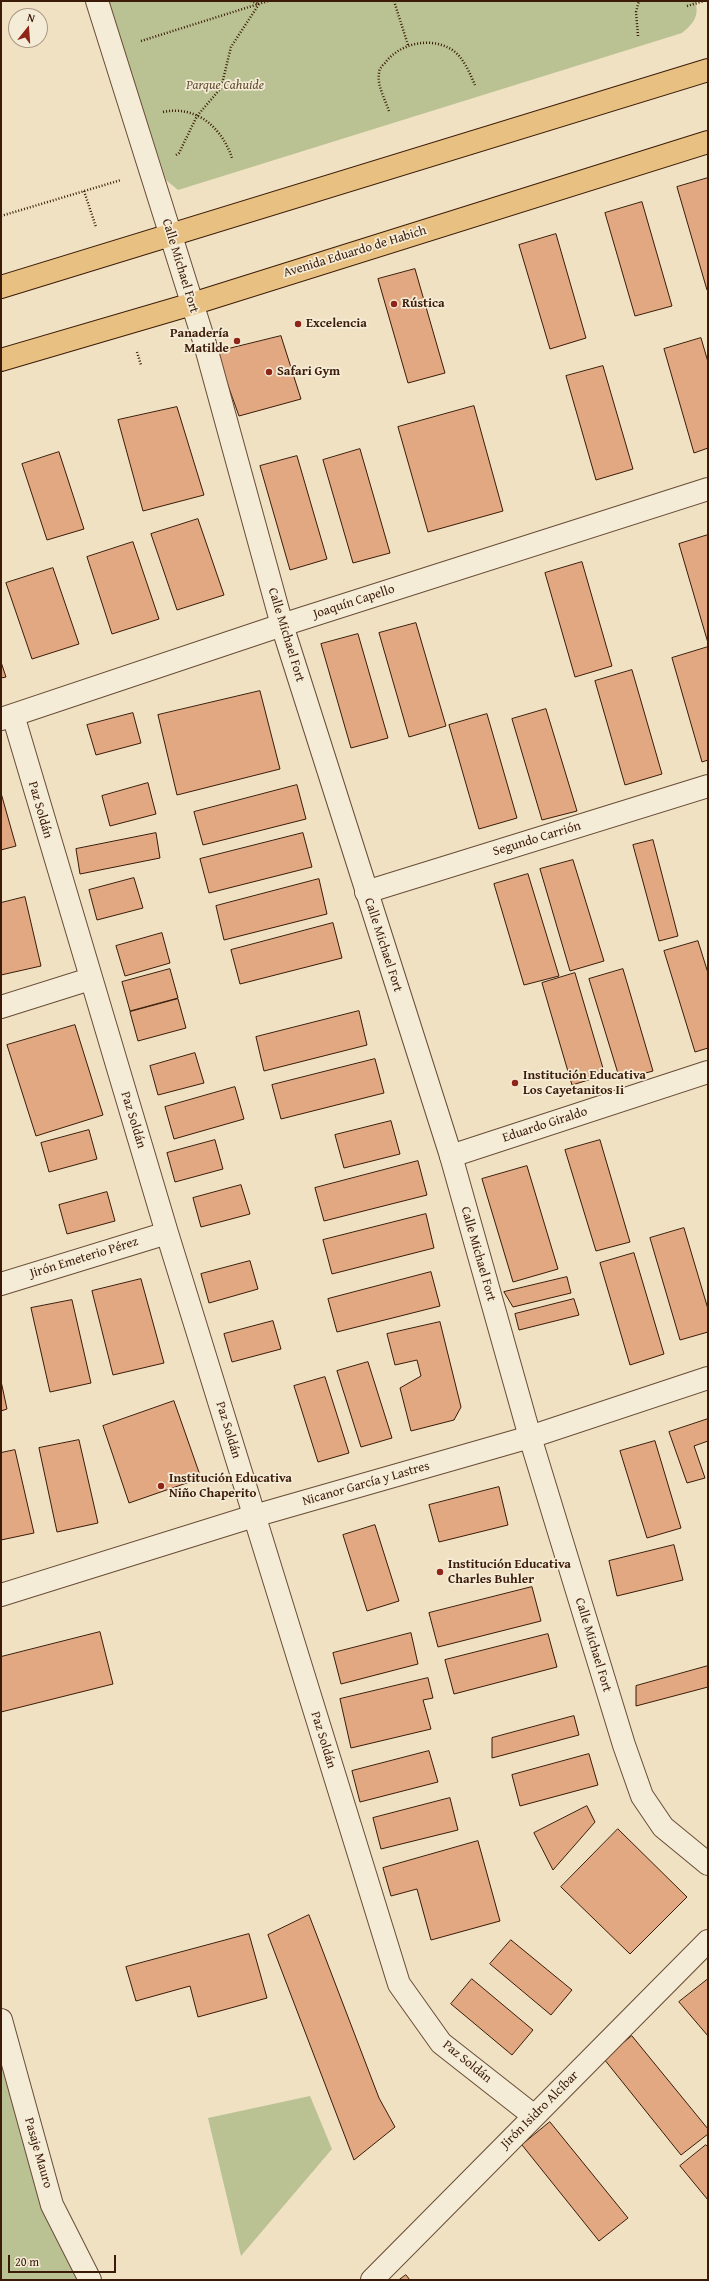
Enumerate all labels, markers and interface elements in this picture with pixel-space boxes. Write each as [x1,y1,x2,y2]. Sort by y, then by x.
north arrow [8,8,48,48]
text: N [25,9,37,26]
park label: Parque Cahuide [186,78,264,94]
street label: Calle Michael Fort [158,217,202,315]
street label: Avenida Eduardo de Habich [282,223,428,281]
place label: Rústica [402,296,445,312]
marker: Rústica [389,299,399,309]
place label: Excelencia [306,316,367,332]
marker: Excelencia [293,319,303,329]
place label: Panadería Matilde [170,326,229,357]
marker: Panadería Matilde [232,336,242,346]
place label: Safari Gym [277,364,340,380]
marker: Safari Gym [264,367,274,377]
street label: Joaquín Capello [311,581,397,623]
street label: Calle Michael Fort [264,586,308,684]
street label: Paz Soldán [24,780,56,840]
street label: Segundo Carrión [491,818,583,860]
street label: Calle Michael Fort [360,896,406,994]
place label: Institución Educativa Los Cayetanitos Ii [523,1068,646,1099]
marker: Institución Educativa Los Cayetanitos Ii [510,1078,520,1088]
street label: Paz Soldán [117,1090,149,1150]
street label: Eduardo Giraldo [501,1104,589,1146]
street label: Calle Michael Fort [457,1205,499,1303]
street label: Jirón Emeterio Pérez [28,1234,140,1282]
street label: Paz Soldán [212,1400,244,1460]
street label: Nicanor García y Lastres [301,1458,431,1510]
place label: Institución Educativa Niño Chaperito [169,1471,292,1502]
marker: Institución Educativa Niño Chaperito [156,1481,166,1491]
place label: Institución Educativa Charles Buhler [448,1557,571,1588]
marker: Institución Educativa Charles Buhler [435,1567,445,1577]
street label: Calle Michael Fort [571,1596,615,1694]
street label: Paz Soldán [307,1710,339,1770]
street label: Paz Soldán [439,2037,495,2087]
street label: Jirón Isidro Alcíbar [498,2068,582,2152]
street label: Pasaje Mauro [21,2116,55,2190]
scale bar [10,2247,118,2273]
text: 20 m [15,2253,39,2270]

